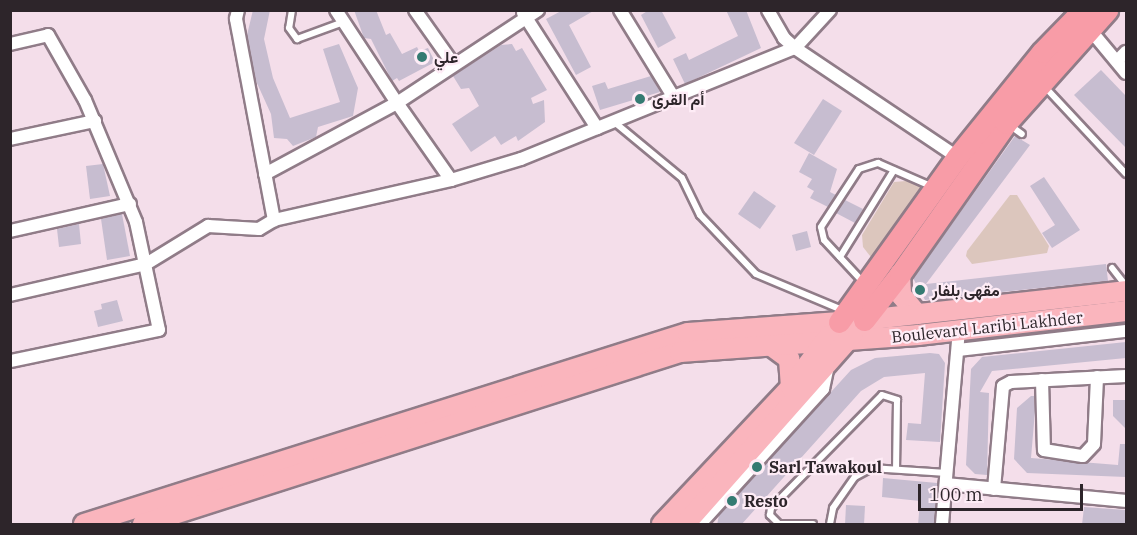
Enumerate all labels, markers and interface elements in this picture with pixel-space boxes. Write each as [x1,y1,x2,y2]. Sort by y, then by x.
place label: علي [434,47,458,67]
marker: علي [415,50,429,64]
place label: أم القرى [652,89,705,109]
marker: أم القرى [633,92,647,106]
place label: مقهى بلفار [932,280,1000,300]
marker: مقهى بلفار [913,283,927,297]
street label: Boulevard Laribi Lakhder [890,307,1084,347]
place label: Sarl Tawakoul [769,457,882,477]
marker: Sarl Tawakoul [750,460,764,474]
scale bar [921,472,1086,510]
text: 100 m [929,483,983,506]
place label: Resto [744,491,788,511]
marker: Resto [725,494,739,508]

